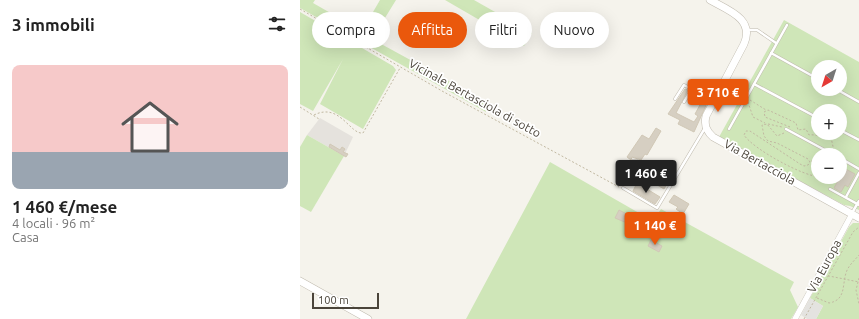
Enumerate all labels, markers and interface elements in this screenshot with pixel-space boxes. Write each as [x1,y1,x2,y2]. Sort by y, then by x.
chip: Compra [312,12,390,48]
chip: Affitta [398,12,467,48]
chip: Filtri [475,12,532,48]
chip: Nuovo [540,12,609,48]
icon: filters [266,13,288,35]
text: 3 immobili [12,15,95,34]
street label: Vicinale Bertasciola di sotto [407,56,543,140]
north arrow [811,60,847,96]
map controls [811,60,847,184]
pin: 3 710 € [681,79,755,113]
text: 3 710 € [697,85,739,99]
icon: home [114,91,186,163]
button: + [811,104,847,140]
street label: Via Bertacciola [722,137,798,187]
button: − [811,148,847,184]
pin: 1 460 € [609,160,683,194]
text: 1 460 € [625,166,667,180]
text: 1 460 €/mese [12,197,117,216]
pin: 1 140 € [618,212,692,246]
text: 4 locali · 96 m² [12,216,95,230]
text: 1 140 € [634,218,676,232]
text: Casa [12,230,39,244]
street label: Via Europa [805,237,843,295]
scale bar [312,291,379,310]
text: 100 m [318,294,349,306]

